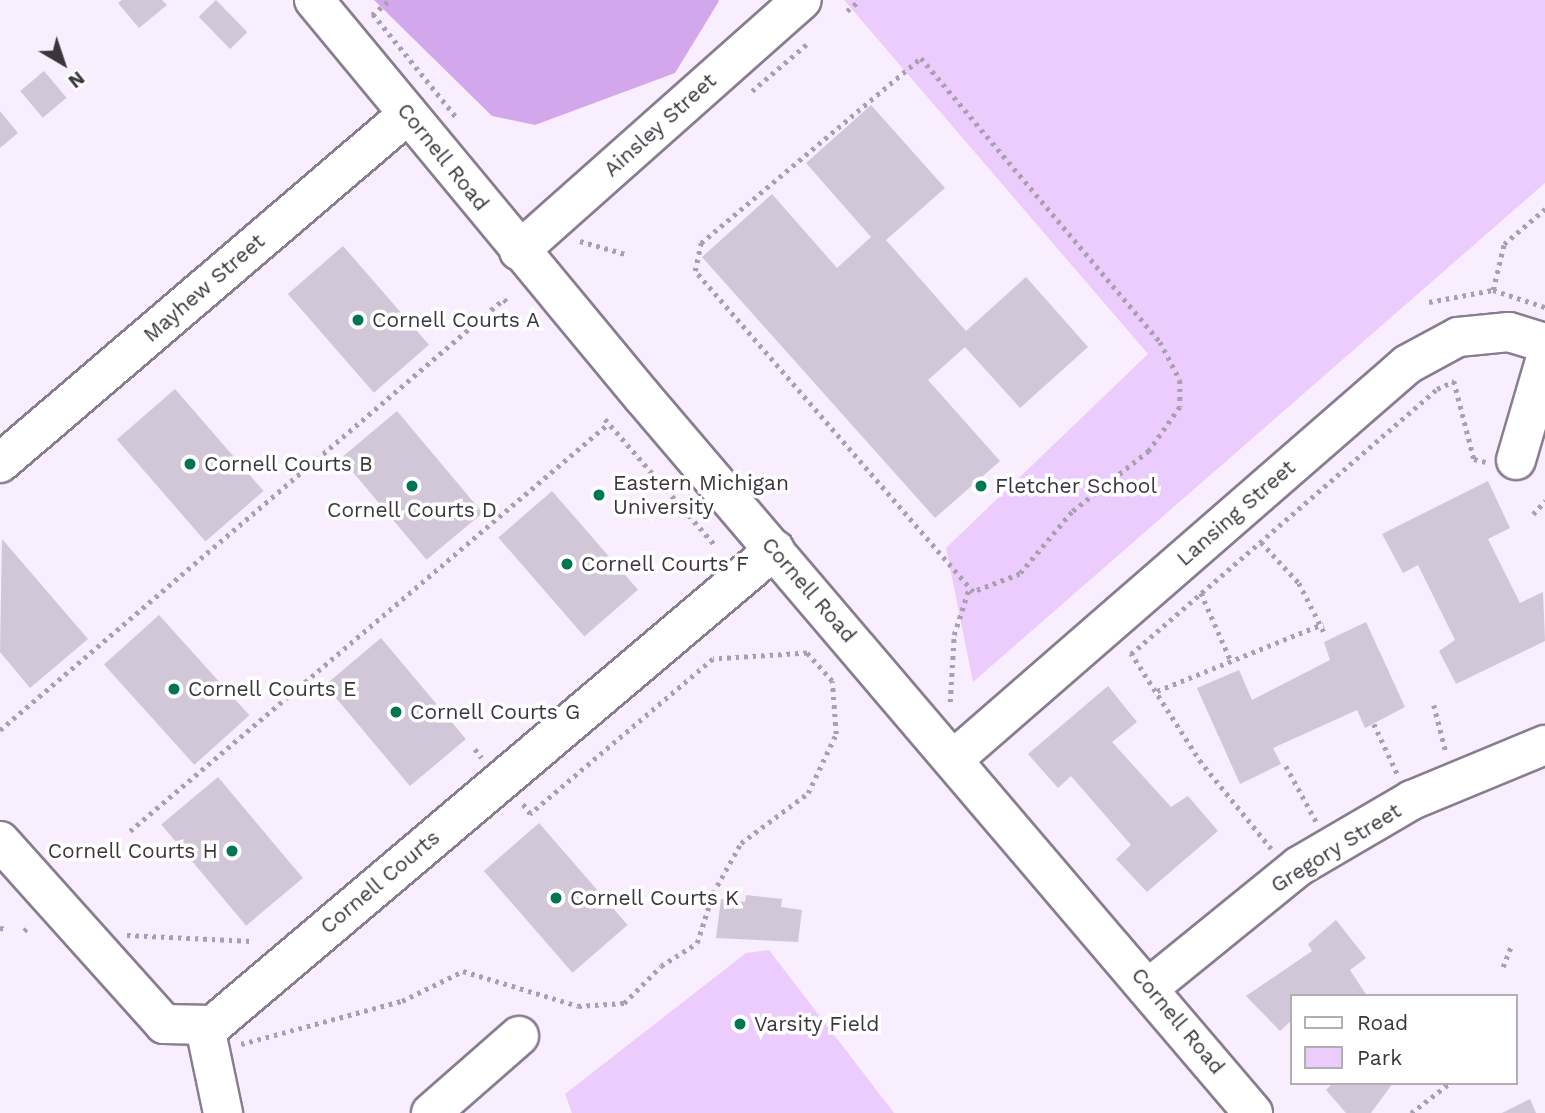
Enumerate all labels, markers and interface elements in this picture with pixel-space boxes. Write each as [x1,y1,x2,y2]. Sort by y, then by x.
north arrow [28,28,98,98]
text: N [64,66,89,93]
street label: Ainsley Street [599,68,721,182]
street label: Cornell Road [392,98,494,216]
street label: Mayhew Street [138,228,270,348]
place label: Cornell Courts A [372,307,541,333]
marker: Cornell Courts A [350,312,366,328]
place label: Cornell Courts B [204,451,373,477]
street label: Lansing Street [1172,455,1300,571]
marker: Cornell Courts B [182,456,198,472]
place label: Eastern Michigan University [613,470,789,520]
place label: Fletcher School [995,473,1157,499]
marker: Cornell Courts D [404,478,420,494]
marker: Fletcher School [973,478,989,494]
marker: Eastern Michigan University [591,487,607,503]
place label: Cornell Courts D [327,497,497,523]
street label: Cornell Road [756,532,862,648]
place label: Cornell Courts F [581,551,749,577]
marker: Cornell Courts F [559,556,575,572]
place label: Cornell Courts E [188,676,357,702]
marker: Cornell Courts E [166,681,182,697]
place label: Cornell Courts G [410,699,581,725]
marker: Cornell Courts G [388,704,404,720]
street label: Gregory Street [1266,798,1406,898]
street label: Cornell Courts [315,825,445,939]
place label: Cornell Courts H [47,838,218,864]
marker: Cornell Courts H [224,843,240,859]
place label: Cornell Courts K [570,885,739,911]
marker: Cornell Courts K [548,890,564,906]
street label: Cornell Road [1126,962,1230,1080]
legend [1290,994,1517,1085]
text: Road [1357,1010,1408,1035]
place label: Varsity Field [754,1011,880,1037]
marker: Varsity Field [732,1016,748,1032]
text: Park [1357,1045,1402,1070]

